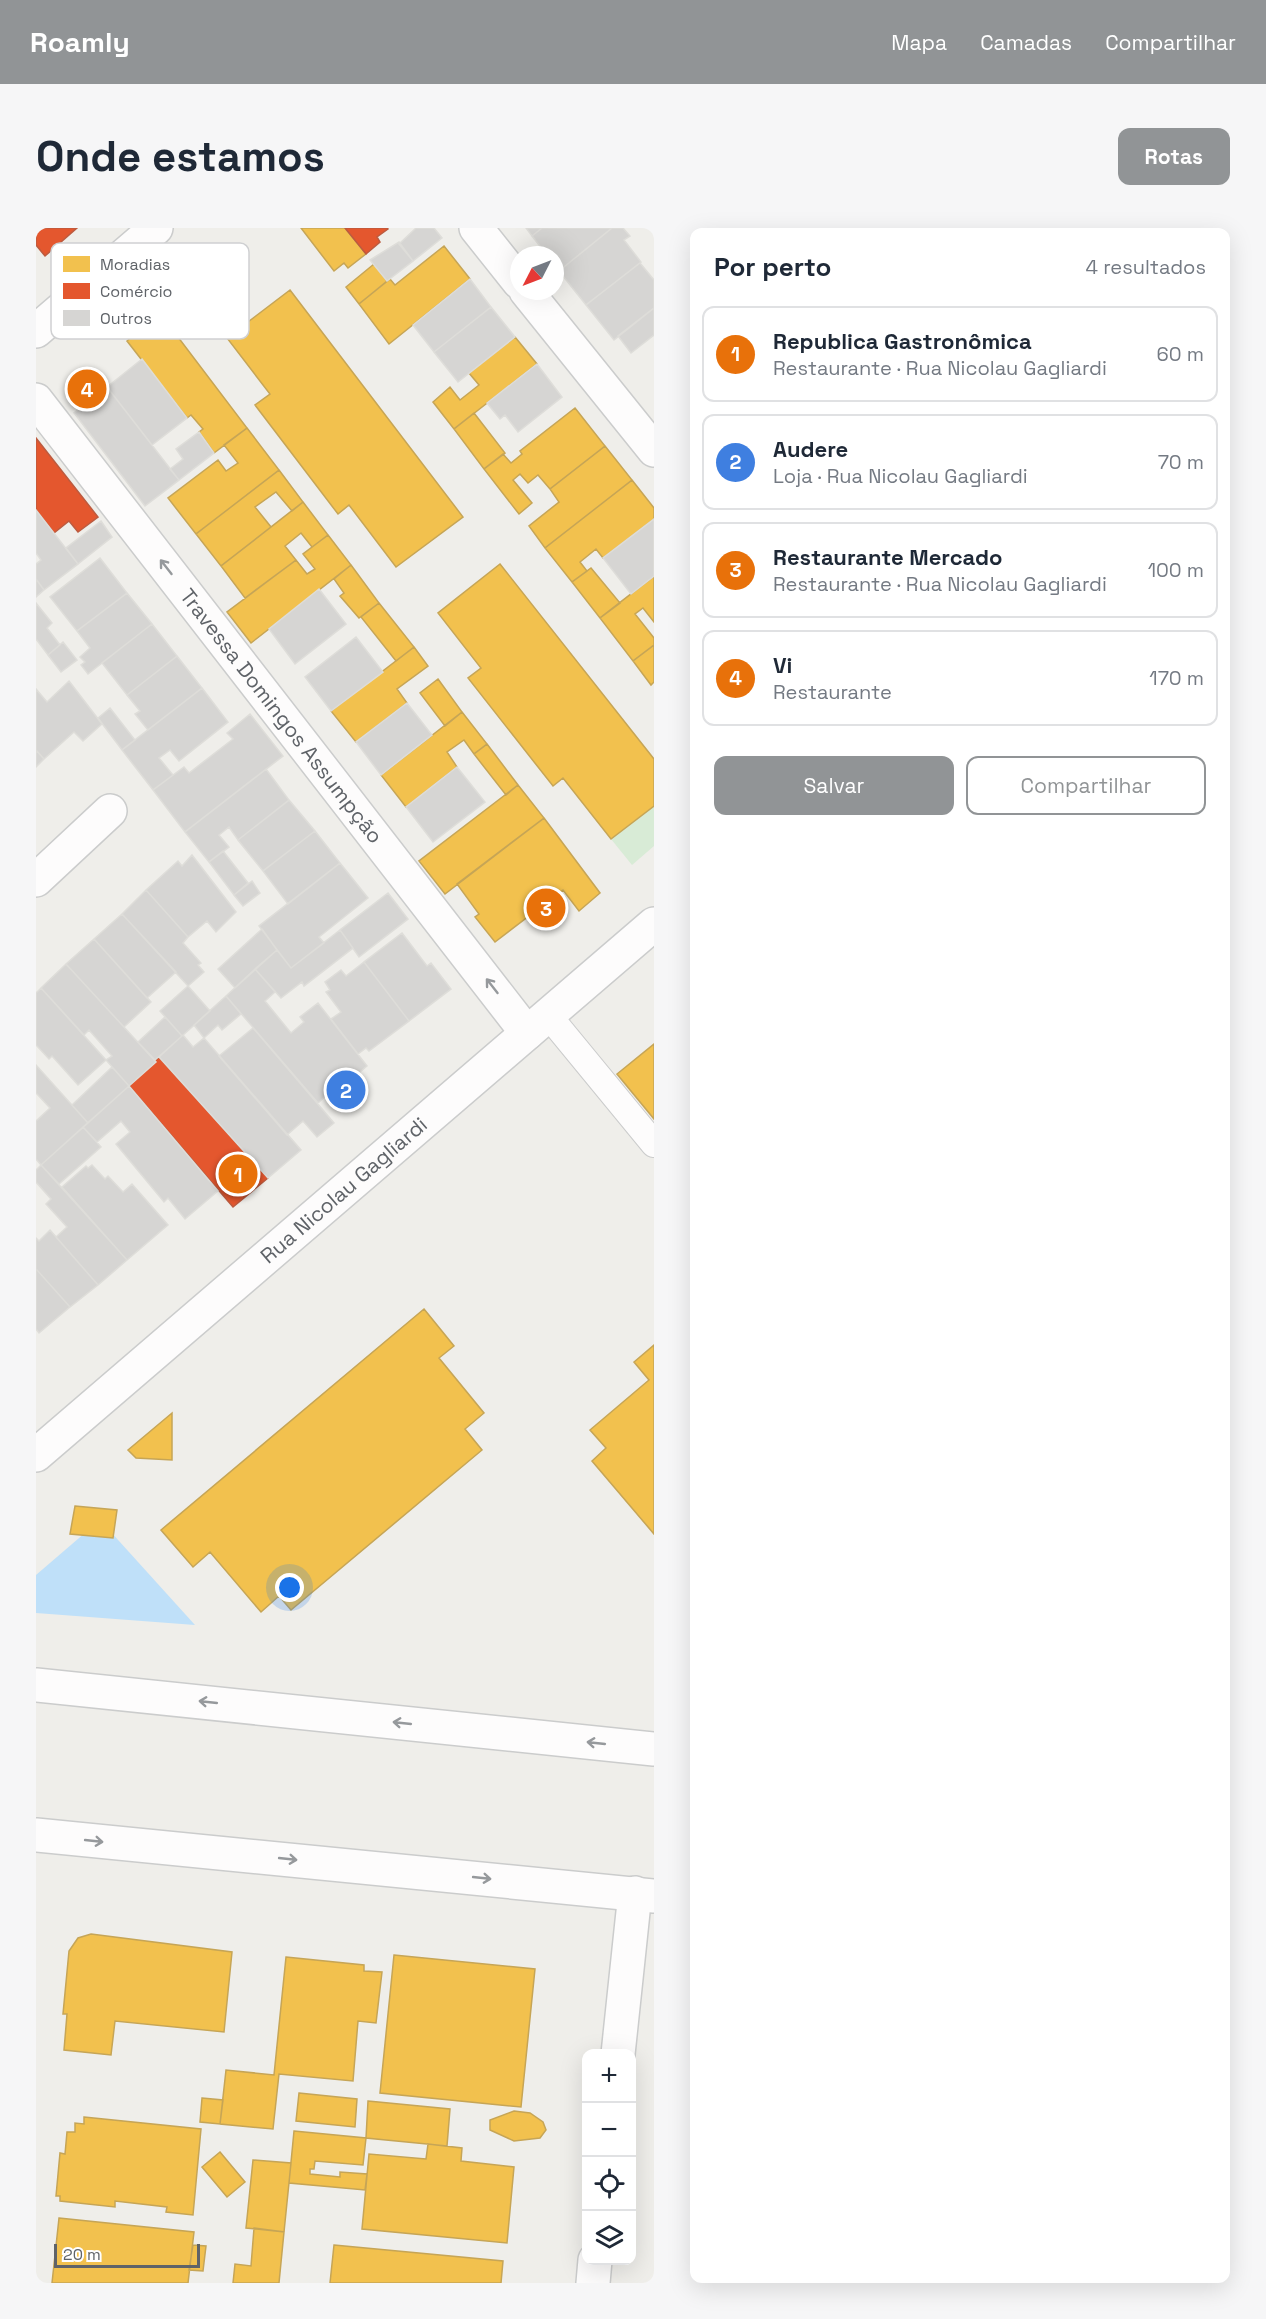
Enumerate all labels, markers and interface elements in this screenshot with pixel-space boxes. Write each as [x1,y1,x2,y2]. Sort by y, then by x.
text: Roamly [30,24,130,60]
text: Mapa [891,29,947,56]
text: Camadas [980,29,1072,56]
text: Compartilhar [1105,29,1236,56]
button: Rotas [1118,128,1230,185]
text: Onde estamos [36,130,325,183]
legend [51,243,249,339]
north arrow [510,246,564,300]
text: Por perto [714,250,831,284]
text: Moradias [100,254,170,275]
text: 4 resultados [1086,254,1206,280]
text: Comércio [100,281,173,302]
text: Outros [100,308,152,329]
text: Republica Gastronômica [773,327,1032,355]
text: 1 [731,341,740,367]
text: 60 m [1157,341,1204,367]
text: Restaurante · Rua Nicolau Gagliardi [773,355,1107,381]
pin: 4 [68,366,106,412]
text: Audere [773,435,848,463]
text: 2 [730,449,741,475]
text: 70 m [1158,449,1204,475]
text: Loja · Rua Nicolau Gagliardi [773,463,1028,489]
text: Restaurante Mercado [773,543,1003,571]
text: 3 [729,557,742,583]
text: 100 m [1148,557,1204,583]
one-way arrow [159,559,172,575]
text: Restaurante · Rua Nicolau Gagliardi [773,571,1107,597]
street label: Travessa Domingos Assumpção [174,583,389,849]
text: Vi [773,651,792,679]
text: 4 [729,665,742,691]
text: 170 m [1149,665,1204,691]
text: Restaurante [773,679,892,705]
button: Salvar [714,756,954,815]
button: Compartilhar [966,756,1206,815]
pin: 3 [526,886,566,930]
one-way arrow [485,979,498,995]
pin: 2 [326,1068,366,1112]
street label: Rua Nicolau Gagliardi [255,1111,433,1269]
pin: 1 [218,1152,258,1196]
your location [275,1573,304,1602]
one-way arrow [198,1697,218,1708]
one-way arrow [392,1717,412,1728]
one-way arrow [586,1737,606,1748]
one-way arrow [84,1835,104,1846]
one-way arrow [278,1854,298,1865]
one-way arrow [472,1873,492,1884]
map controls [582,2049,636,2265]
button: + [582,2049,636,2103]
button: − [582,2103,636,2157]
button: locate [582,2157,636,2211]
button: layers [582,2211,636,2265]
scale bar [54,2241,200,2268]
text: 20 m [63,2244,101,2265]

